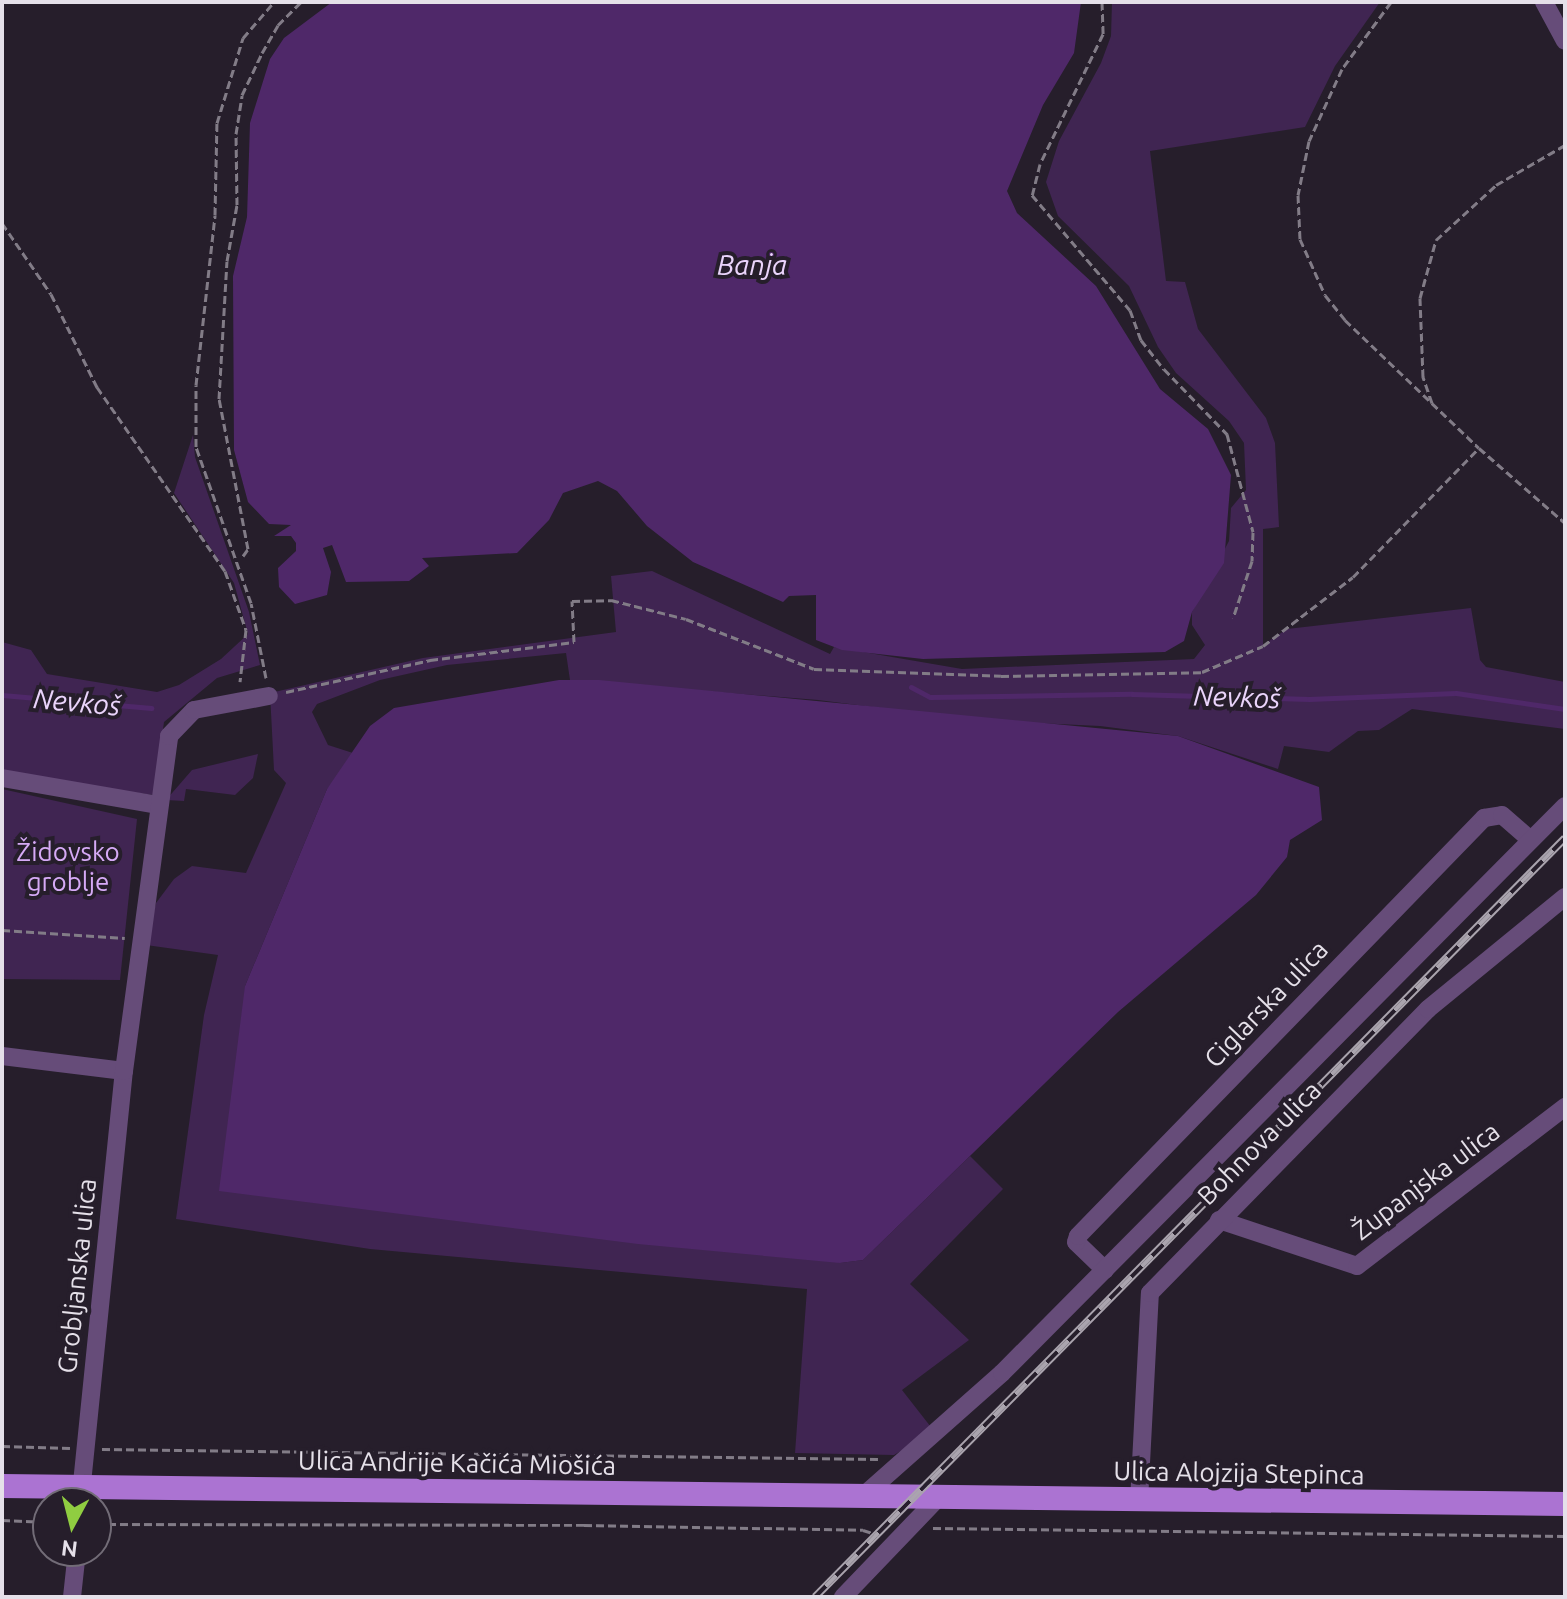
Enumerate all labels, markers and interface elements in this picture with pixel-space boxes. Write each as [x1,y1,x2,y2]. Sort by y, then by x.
water label: Banja [717,248,787,282]
water label: Nevkoš [1193,679,1281,715]
water label: Nevkoš [32,681,122,723]
park label: Židovsko groblje [16,836,120,898]
street label: Ciglarska ulica [1198,934,1334,1074]
street label: Bohnova ulica [1191,1075,1327,1211]
street label: Županjska ulica [1346,1116,1506,1246]
street label: Grobljanska ulica [51,1177,103,1375]
street label: Ulica Andrije Kačića Miošića [298,1445,616,1481]
street label: Ulica Alojzija Stepinca [1113,1455,1365,1491]
north arrow [32,1487,112,1567]
text: N [60,1536,79,1563]

